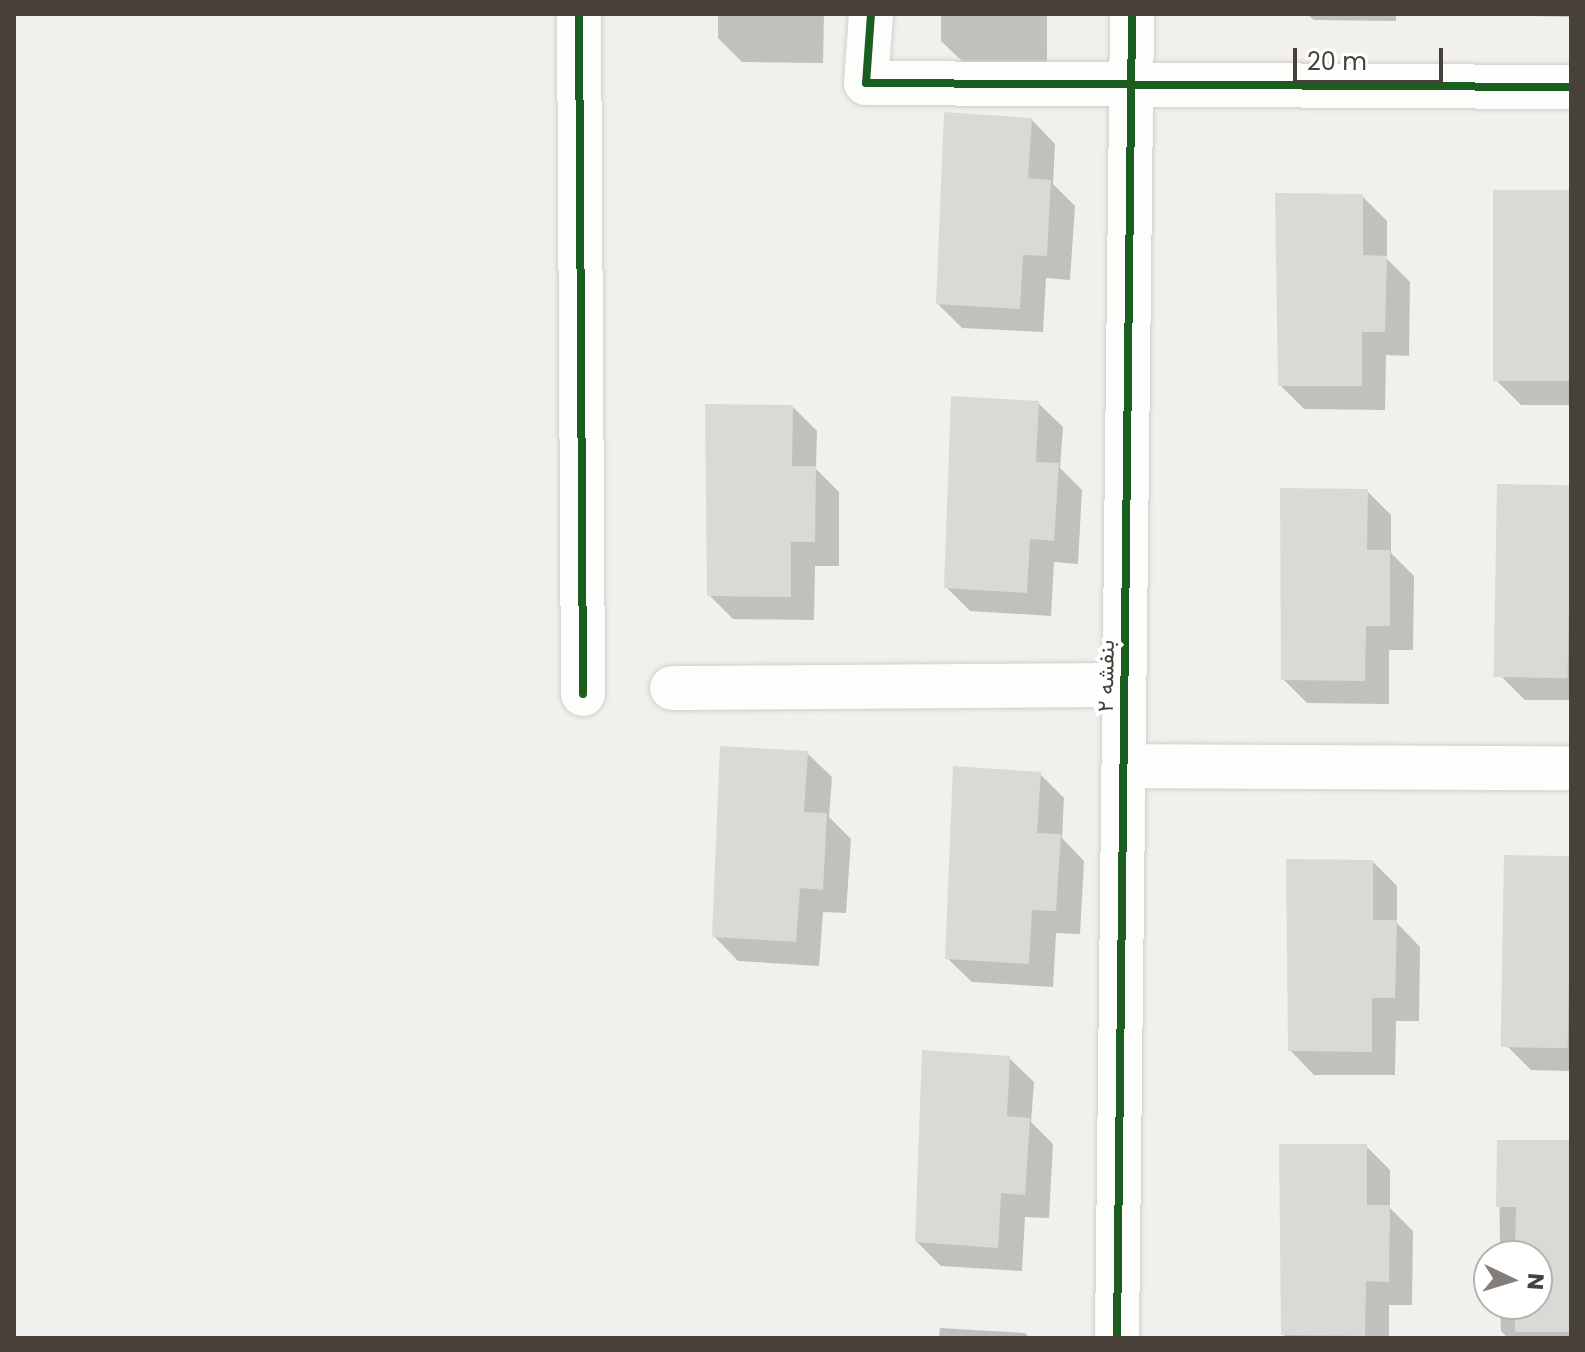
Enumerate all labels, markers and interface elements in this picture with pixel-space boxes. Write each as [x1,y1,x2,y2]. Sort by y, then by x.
scale bar [1297,32,1447,82]
text: 20 m [1307,45,1367,78]
street label: بنفشه ۲ [1092,640,1120,712]
north arrow [1473,1240,1553,1320]
text: N [1519,1272,1551,1291]

